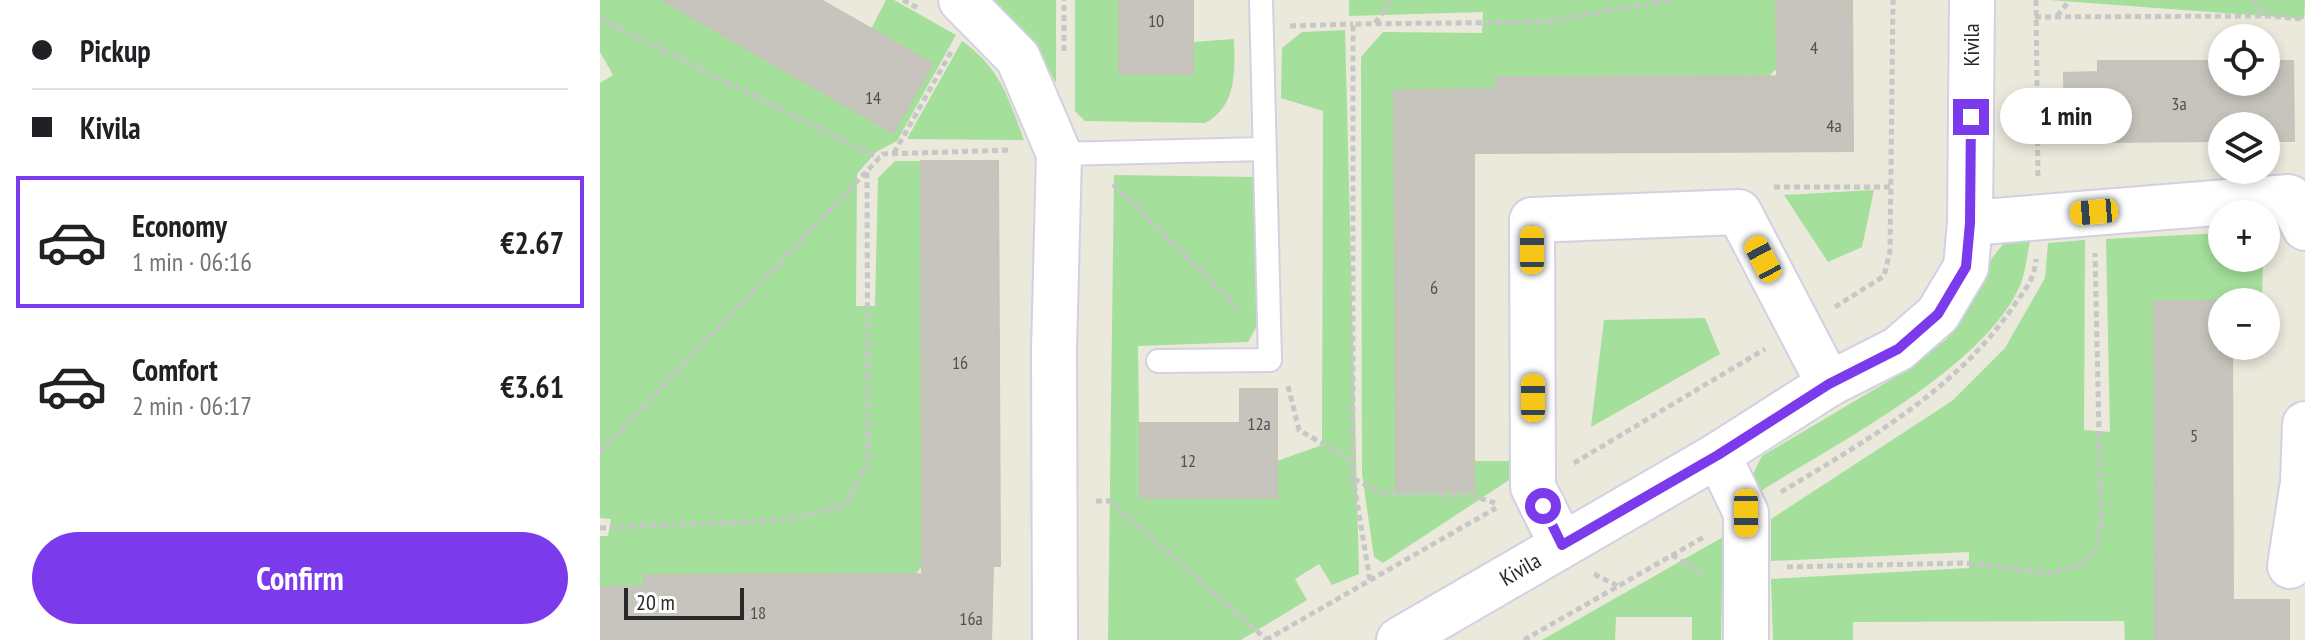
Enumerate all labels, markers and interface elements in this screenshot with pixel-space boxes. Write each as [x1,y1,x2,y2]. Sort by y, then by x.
house number: 10 [1148,9,1164,32]
street label: Kivila [1957,24,1985,66]
map controls [2208,24,2280,360]
button: locate [2208,24,2280,96]
text: Pickup [80,31,151,70]
house number: 4 [1810,36,1818,59]
house number: 14 [865,86,881,109]
callout: 1 min [1999,89,2131,145]
house number: 3a [2171,92,2187,115]
route end [1953,99,1989,135]
text: 1 min [2040,99,2092,132]
text: Kivila [80,108,141,147]
button: layers [2208,112,2280,184]
house number: 4a [1826,114,1842,137]
car [2069,198,2119,226]
button: + [2208,200,2280,272]
icon: car [36,206,108,278]
text: Economy [132,206,227,245]
text: €2.67 [500,223,564,262]
car [1520,226,1544,274]
car [1741,232,1785,286]
text: 1 min · 06:16 [132,245,252,278]
house number: 6 [1430,276,1438,299]
button: − [2208,288,2280,360]
icon: car [36,350,108,422]
text: Comfort [132,350,218,389]
house number: 16 [952,351,968,374]
text: €3.61 [500,367,564,406]
car [1521,374,1545,422]
text: 2 min · 06:17 [132,389,252,422]
house number: 12a [1247,412,1271,435]
house number: 5 [2190,424,2198,447]
house number: 12 [1180,449,1196,472]
route start [1525,488,1561,524]
car [1734,489,1758,537]
button: Confirm [32,532,568,624]
street label: Kivila [1494,546,1546,592]
scale bar [624,584,744,620]
text: 20 m [636,588,675,616]
house number: 18 [750,601,766,624]
house number: 16a [959,607,983,630]

